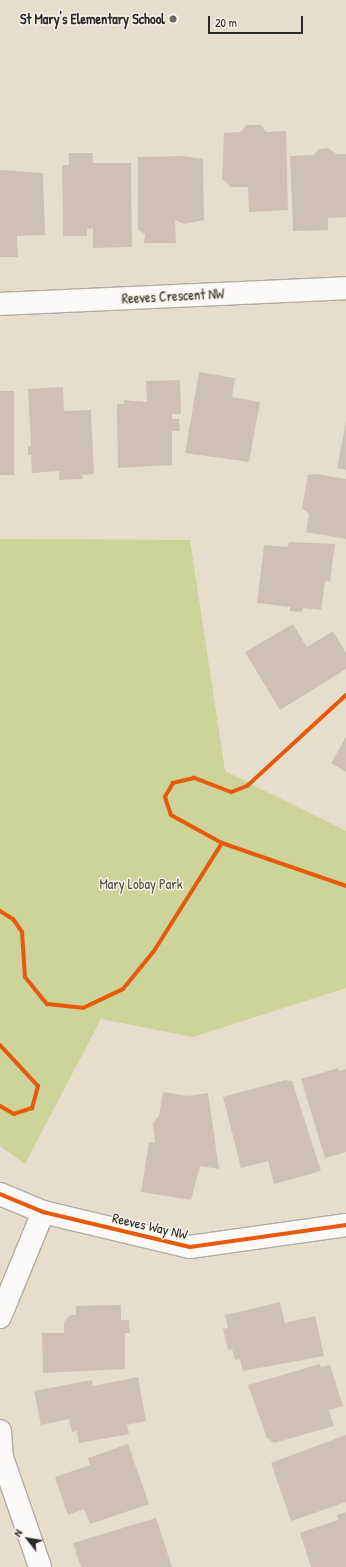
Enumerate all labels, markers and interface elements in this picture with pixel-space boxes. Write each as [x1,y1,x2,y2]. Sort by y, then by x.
scale bar [210,8,305,34]
place label: St Mary's Elementary School [20,11,165,27]
marker: St Mary's Elementary School [168,14,178,24]
text: 20 m [215,14,237,31]
street label: Reeves Crescent NW [121,285,225,307]
park label: Mary Lobay Park [99,876,183,892]
street label: Reeves Way NW [111,1209,189,1243]
north arrow [8,1519,48,1559]
text: N [10,1527,25,1539]

